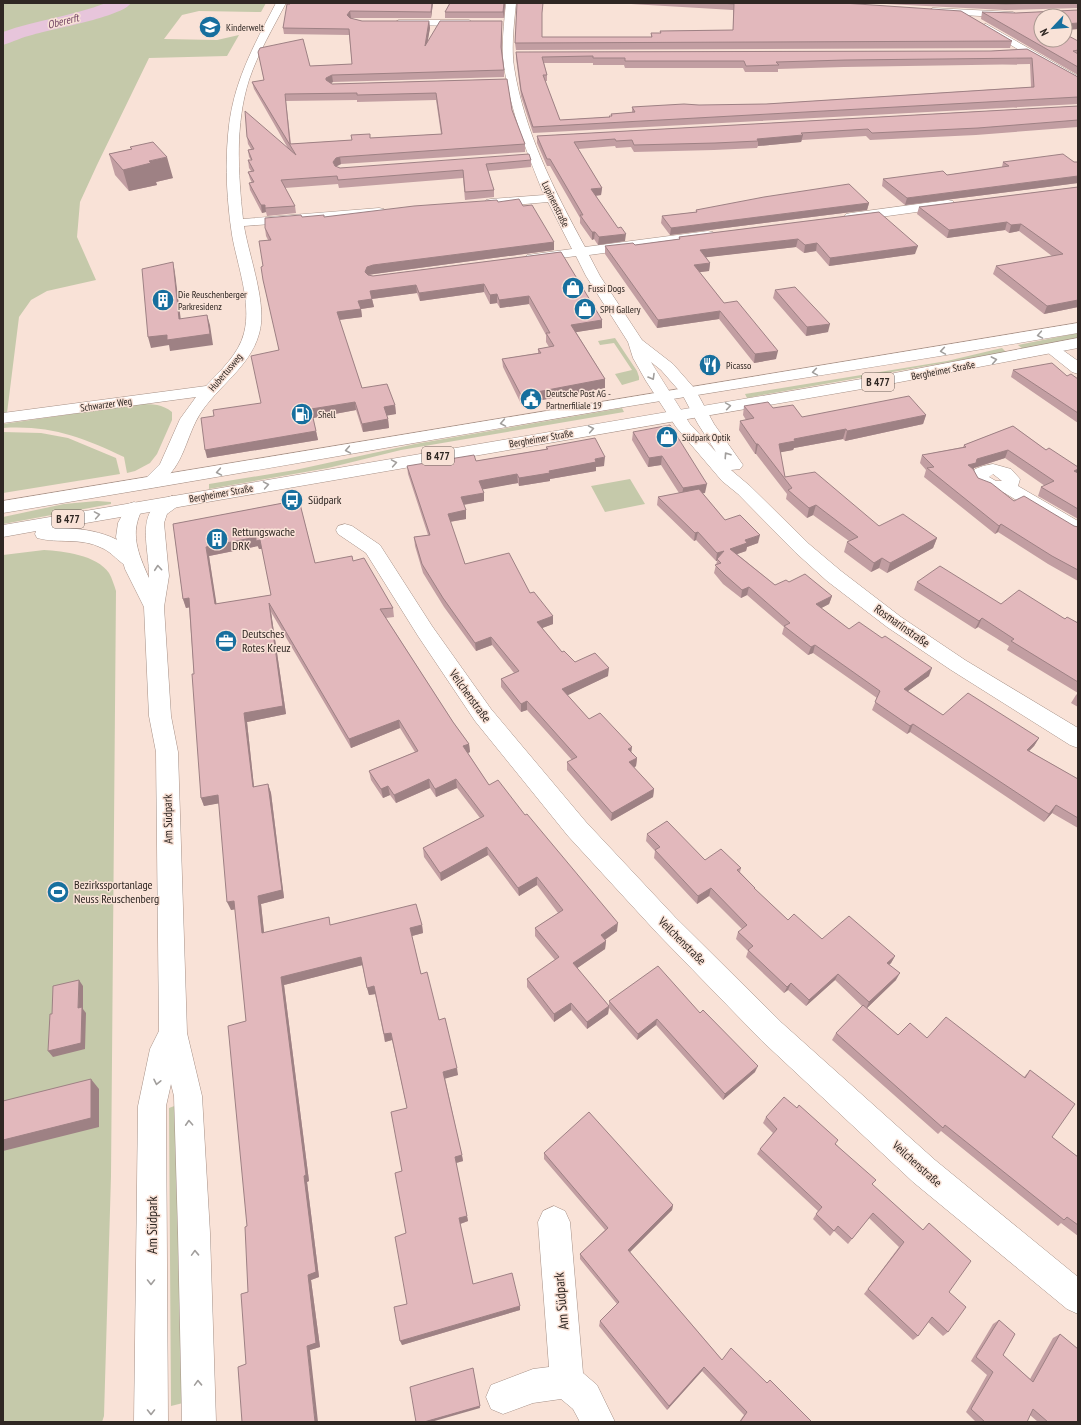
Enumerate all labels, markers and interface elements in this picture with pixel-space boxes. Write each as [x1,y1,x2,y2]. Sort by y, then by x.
north arrow [1033,8,1073,48]
water label: Obererft [46,10,82,32]
school or university icon: Kinderwelt [197,14,223,40]
place label: Kinderwelt [226,21,264,34]
text: N [1036,27,1052,38]
street label: Lupinenstraße [539,179,572,229]
shop icon: Fussi Dogs [560,275,586,301]
place label: Fussi Dogs [588,282,625,295]
building icon: Die Reuschenberger Parkresidenz [150,287,176,313]
place label: Die Reuschenberger Parkresidenz [178,288,247,313]
shop icon: SPH Gallery [572,296,598,322]
place label: SPH Gallery [600,303,641,316]
one-way arrow [1037,330,1043,339]
one-way arrow [940,347,946,355]
street label: Hubertusweg [206,351,245,394]
restaurant icon: Picasso [697,352,723,378]
one-way arrow [991,356,998,365]
street label: Bergheimer Straße [910,358,976,383]
place label: Picasso [726,359,751,372]
one-way arrow [812,367,818,376]
one-way arrow [648,373,655,380]
road number: B 477 [862,373,894,391]
public building icon: Deutsche Post AG - Partnerfiliale 19 [518,386,544,412]
place label: Deutsche Post AG - Partnerfiliale 19 [546,387,611,412]
street label: Schwarzer Weg [79,394,133,415]
fuel station icon: Shell [289,401,315,427]
one-way arrow [725,402,732,411]
place label: Shell [318,408,336,421]
one-way arrow [500,419,507,427]
shop icon: Südpark Optik [654,424,680,450]
street label: Bergheimer Straße [508,426,574,451]
one-way arrow [588,426,594,434]
place label: Südpark Optik [682,431,731,444]
one-way arrow [345,445,351,454]
road number: B 477 [422,447,454,465]
one-way arrow [725,453,732,460]
one-way arrow [391,459,397,468]
one-way arrow [216,467,223,475]
street label: Bergheimer Straße [188,481,254,506]
one-way arrow [263,481,269,490]
bus stop icon: Südpark [279,487,305,513]
place label: Südpark [308,492,342,507]
road number: B 477 [52,510,84,528]
one-way arrow [94,511,100,519]
place label: Rettungswache DRK [232,524,295,553]
building icon: Rettungswache DRK [204,526,230,552]
one-way arrow [154,565,163,571]
street label: Rosmarinstraße [872,601,933,650]
place label: Deutsches Rotes Kreuz [242,626,291,655]
office icon: Deutsches Rotes Kreuz [213,628,239,654]
street label: Veilchenstraße [446,666,495,725]
street label: Am Südpark [160,794,175,844]
place label: Bezirkssportanlage Neuss Reuschenberg [74,877,159,906]
sports icon: Bezirkssportanlage Neuss Reuschenberg [45,879,71,905]
street label: Veilchenstraße [655,913,709,968]
one-way arrow [153,1079,161,1086]
one-way arrow [185,1120,194,1126]
street label: Veilchenstraße [889,1137,945,1190]
street label: Am Südpark [143,1196,161,1254]
one-way arrow [191,1250,199,1256]
street label: Am Südpark [549,1271,572,1331]
one-way arrow [147,1279,156,1285]
one-way arrow [194,1380,202,1386]
one-way arrow [147,1409,155,1415]

